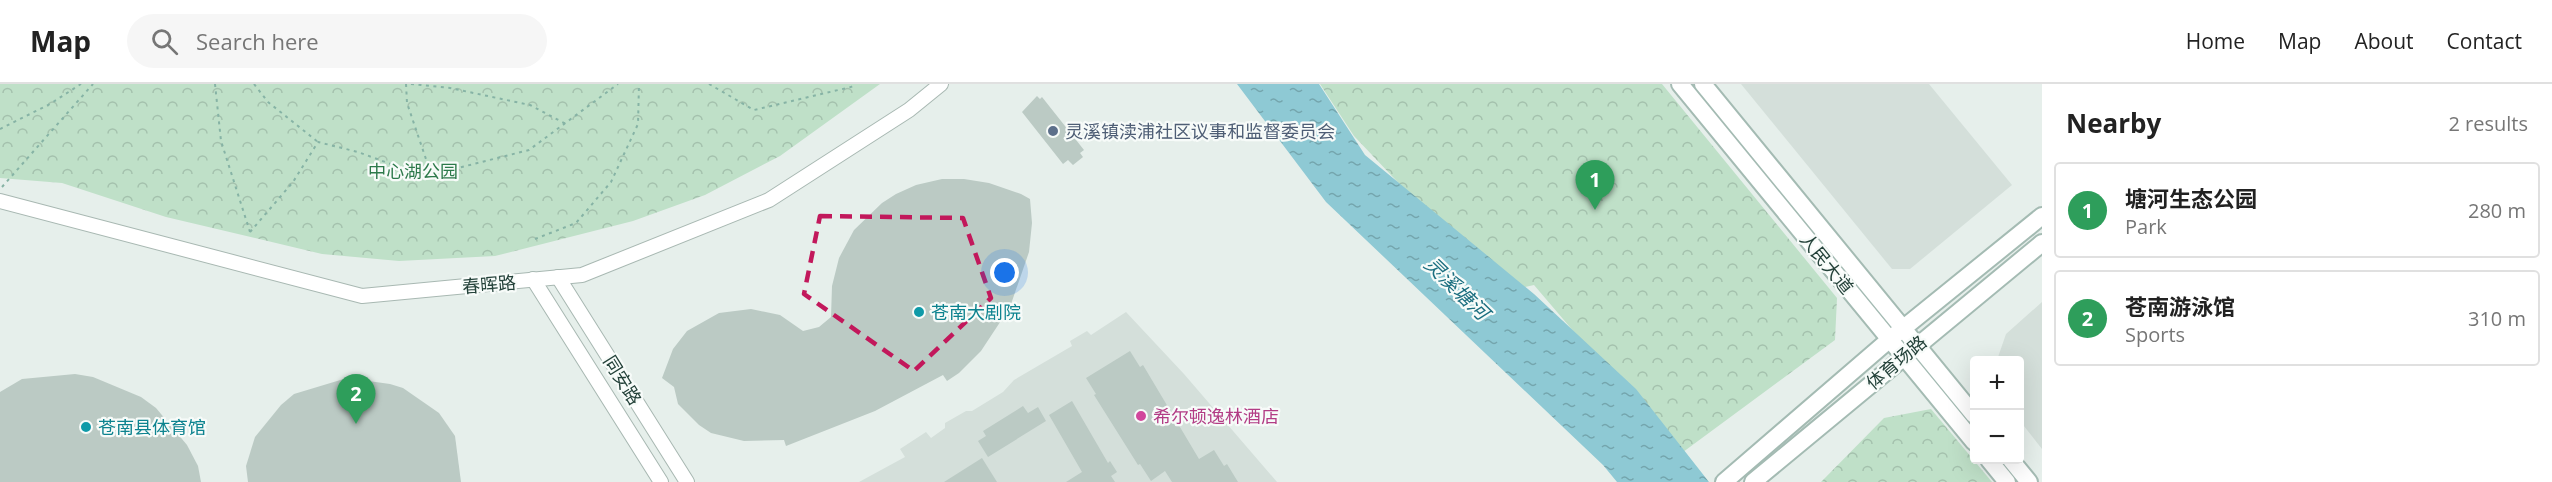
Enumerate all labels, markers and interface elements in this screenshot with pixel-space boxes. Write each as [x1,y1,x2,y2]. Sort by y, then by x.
search box [127,14,547,68]
text: Map [30,22,91,60]
icon: search [148,25,181,58]
text: Search here [196,26,319,56]
text: Home [2186,27,2245,55]
text: Map [2278,27,2321,55]
text: About [2354,27,2414,55]
text: Contact [2447,27,2522,55]
text: Nearby [2066,105,2161,141]
text: 2 results [2448,110,2528,137]
place label: 灵溪镇渎浦社区议事和监督委员会 [1065,119,1335,143]
marker: 灵溪镇渎浦社区议事和监督委员会 [1046,124,1060,138]
park label: 中心湖公园 [368,159,458,183]
pin: 1 [1576,160,1614,210]
text: 塘河生态公园 [2125,183,2257,213]
text: 1 [2082,197,2093,224]
text: 280 m [2468,197,2526,224]
text: Park [2125,213,2167,240]
street label: 人民大道 [1795,227,1859,299]
water label: 灵溪塘河 [1419,251,1498,328]
your location [990,258,1019,287]
street label: 春晖路 [461,270,517,298]
text: 苍南游泳馆 [2125,291,2235,321]
place label: 苍南大剧院 [931,300,1021,324]
marker: 苍南大剧院 [912,305,926,319]
text: 2 [2082,305,2093,332]
text: 310 m [2468,305,2526,332]
text: Sports [2125,321,2185,348]
street label: 体育场路 [1861,330,1931,394]
street label: 同安路 [599,351,647,409]
map controls [1970,356,2024,464]
button: + [1970,356,2024,410]
pin: 2 [336,374,376,424]
place label: 希尔顿逸林酒店 [1153,404,1279,428]
marker: 希尔顿逸林酒店 [1134,409,1148,423]
button: − [1970,410,2024,464]
place label: 苍南县体育馆 [98,415,206,439]
marker: 苍南县体育馆 [79,420,93,434]

